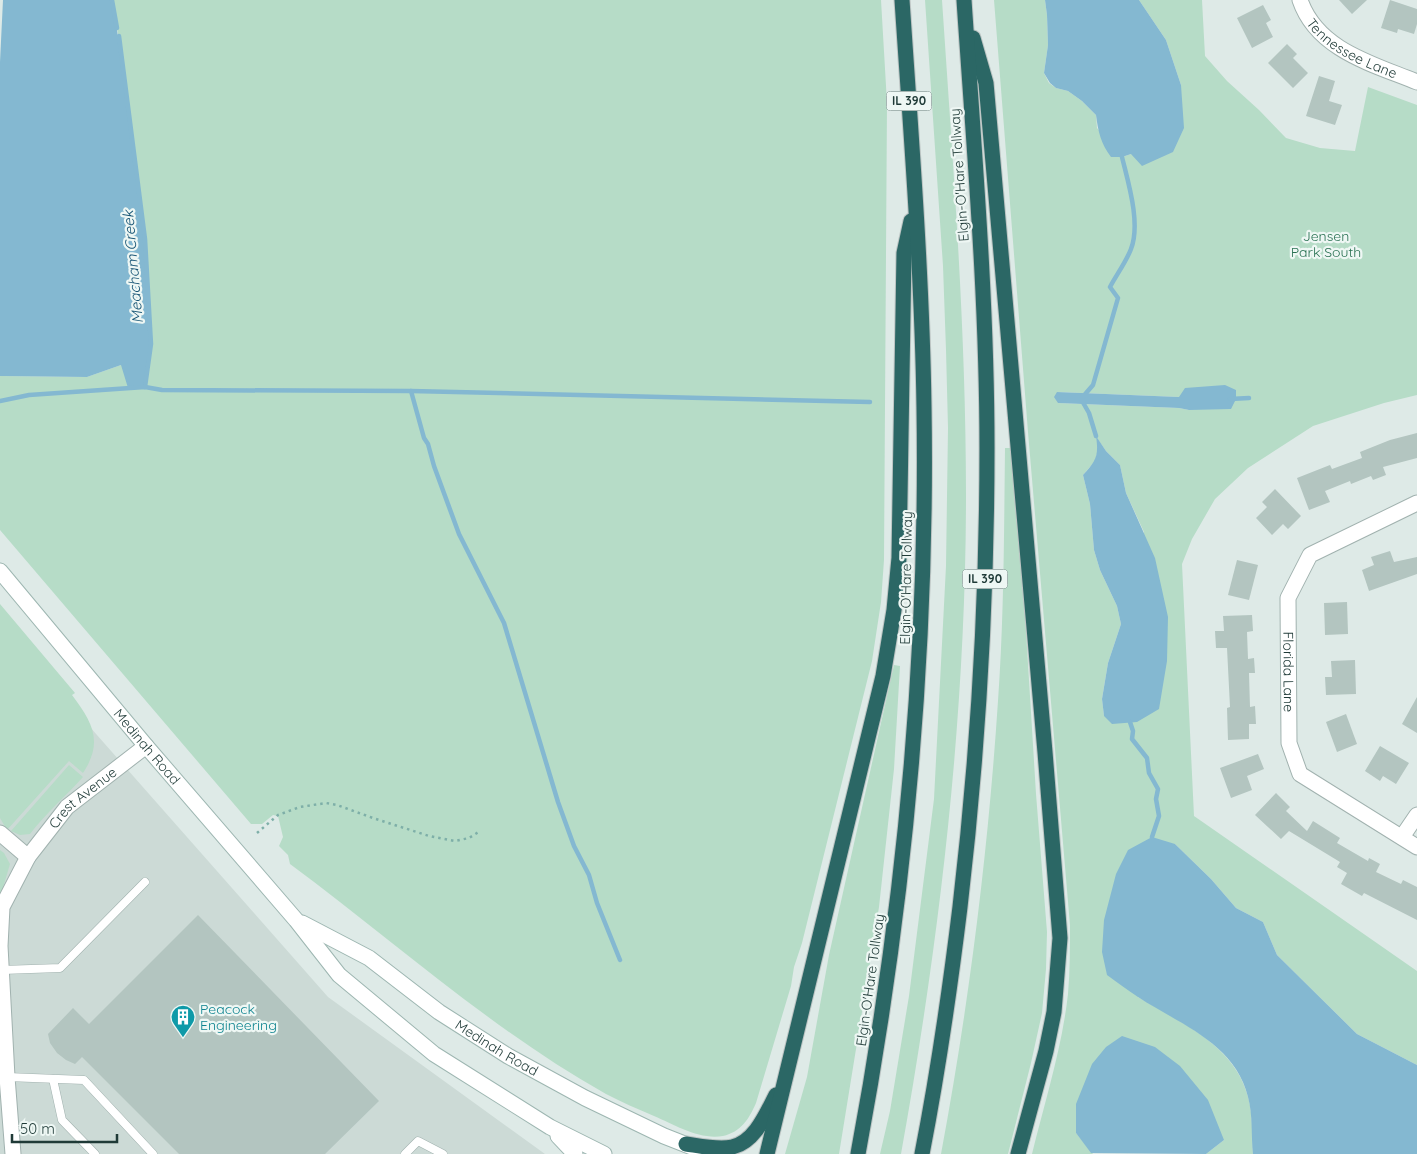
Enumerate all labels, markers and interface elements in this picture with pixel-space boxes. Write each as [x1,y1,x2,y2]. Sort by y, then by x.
street label: Tennessee Lane [1303,15,1400,82]
road number: IL 390 [886,92,932,110]
street label: Elgin-O'Hare Tollway [945,108,973,242]
water label: Meacham Creek [118,208,147,324]
park label: Jensen Park South [1291,227,1361,261]
street label: Elgin-O'Hare Tollway [896,511,916,645]
road number: IL 390 [962,570,1008,588]
street label: Florida Lane [1279,631,1298,712]
street label: Medinah Road [110,705,184,788]
street label: Crest Avenue [45,763,120,832]
street label: Elgin-O'Hare Tollway [852,913,888,1047]
place label: Peacock Engineering [200,1000,277,1034]
building icon: Peacock Engineering [170,1004,196,1038]
street label: Medinah Road [452,1016,541,1080]
scale bar [12,1112,118,1144]
text: 50 m [20,1119,55,1138]

